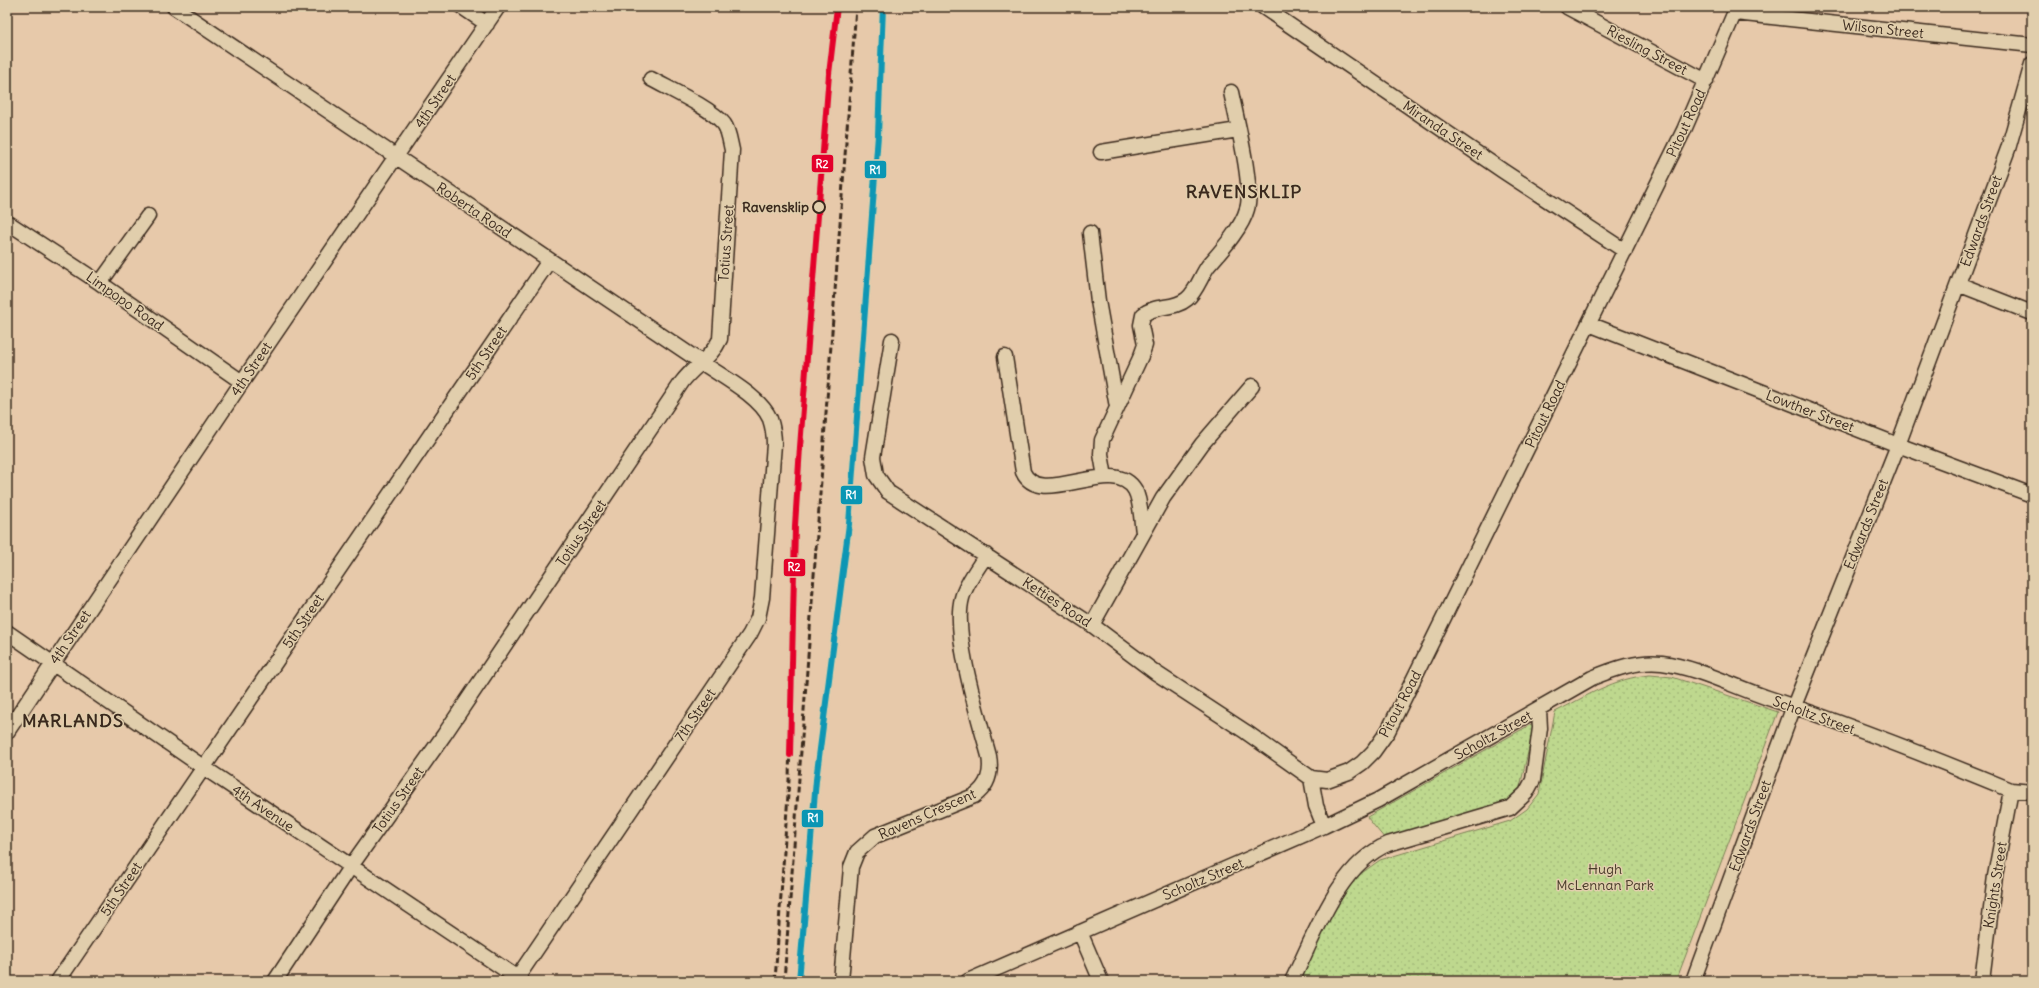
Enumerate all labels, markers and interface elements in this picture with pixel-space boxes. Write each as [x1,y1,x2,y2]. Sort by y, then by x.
street label: Wilson Street [1841,16,1925,42]
street label: Riesling Street [1604,21,1691,79]
street label: 4th Street [410,70,460,132]
street label: Pitout Road [1662,86,1710,160]
street label: Miranda Street [1399,97,1487,164]
line badge: R2 [811,154,834,173]
text: R2 [815,157,829,171]
line badge: R1 [864,160,887,179]
text: R1 [869,163,881,177]
street label: Edwards Street [1956,173,2006,269]
street label: Roberta Road [433,178,515,242]
district label: RAVENSKLIP [1186,180,1302,203]
place label: Ravensklip [742,198,809,216]
marker: Ravensklip [812,200,826,214]
street label: Totius Street [714,204,738,282]
street label: Limpopo Road [83,268,167,334]
street label: 5th Street [461,322,511,384]
street label: 4th Street [226,338,276,400]
street label: Pitout Road [1521,377,1569,451]
street label: Lowther Street [1763,386,1857,436]
street label: Edwards Street [1840,476,1892,572]
line badge: R1 [840,485,863,505]
text: R1 [845,488,857,502]
street label: Totius Street [552,496,610,570]
line badge: R2 [783,558,806,577]
text: R2 [787,560,801,574]
street label: Ketties Road [1019,573,1095,631]
street label: 5th Street [278,590,328,652]
street label: 4th Street [45,606,95,668]
street label: Pitout Road [1375,667,1425,741]
street label: 7th Street [671,685,719,745]
street label: Scholtz Street [1770,692,1858,738]
street label: Scholtz Street [1451,706,1535,764]
district label: MARLANDS [22,709,124,732]
street label: Totius Street [368,763,428,837]
street label: Edwards Street [1725,778,1775,874]
street label: 4th Avenue [228,781,298,835]
street label: Ravens Crescent [876,784,979,843]
line badge: R1 [801,809,824,828]
text: R1 [807,811,819,825]
street label: Knights Street [1979,840,2011,930]
street label: Scholtz Street [1160,854,1246,904]
street label: 5th Street [96,858,146,920]
park label: Hugh McLennan Park [1556,860,1654,894]

